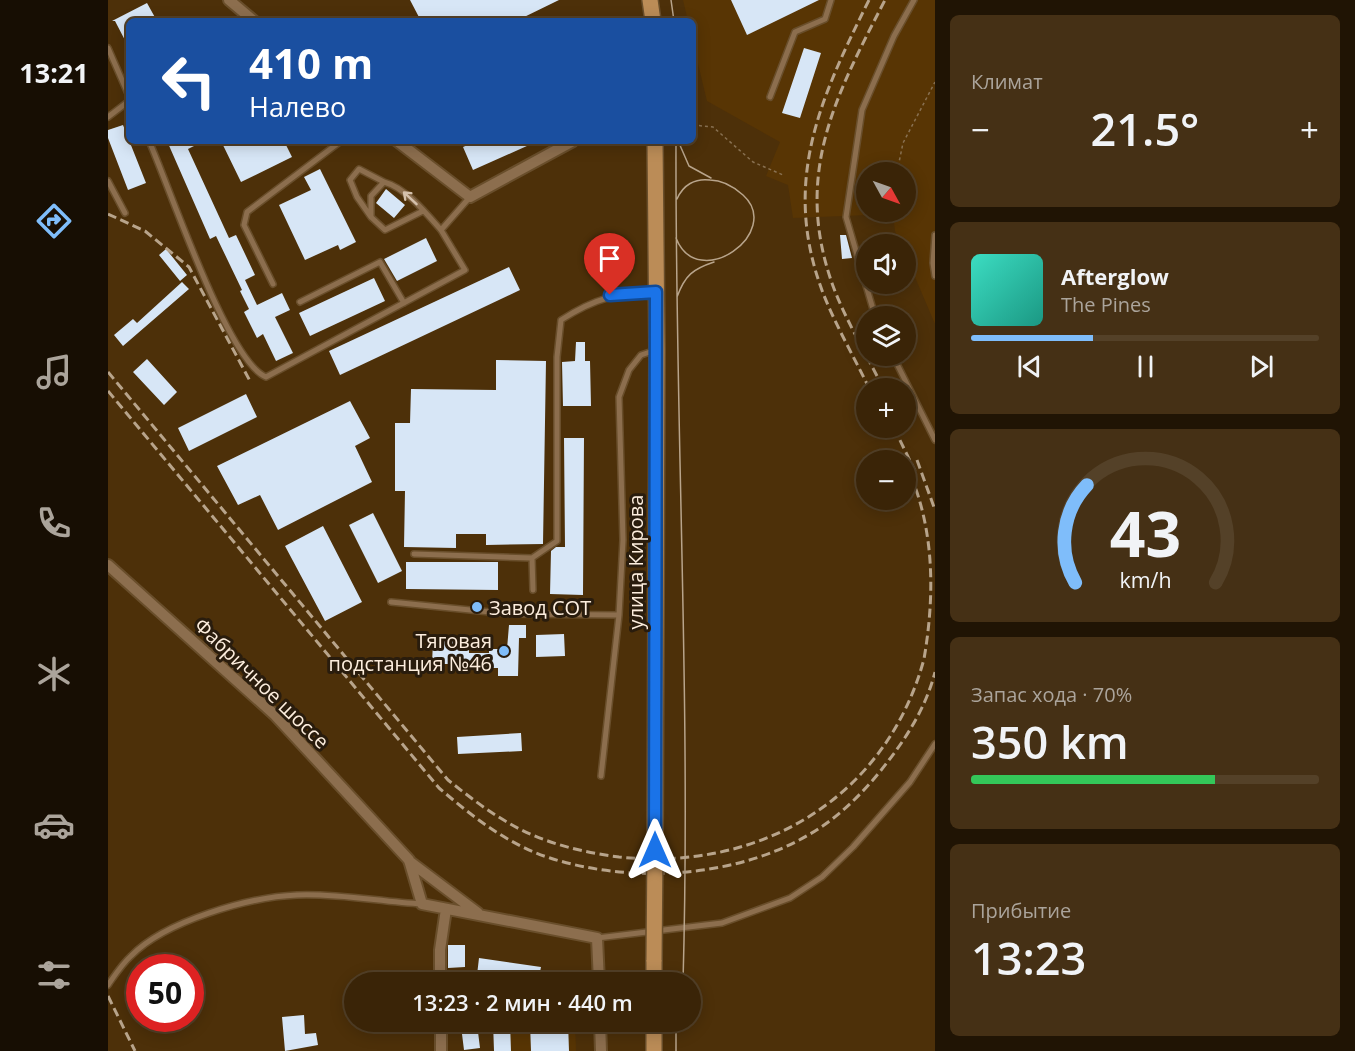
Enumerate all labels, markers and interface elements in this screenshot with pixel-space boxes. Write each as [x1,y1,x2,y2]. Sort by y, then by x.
text: 410 m [249,34,373,91]
icon: left [150,42,228,120]
text: 13:21 [19,54,89,91]
text: Климат [971,68,1043,95]
text: Налево [249,88,346,125]
text: 21.5° [1091,98,1199,159]
text: − [971,107,990,152]
text: + [1300,107,1319,152]
north arrow [856,162,916,222]
map controls [856,162,916,510]
one-way arrow [402,191,417,205]
icon: directions [33,200,75,242]
pin [584,233,635,295]
button: sound [856,234,916,294]
icon: arrive [593,242,626,275]
text: Afterglow [1061,261,1169,291]
text: The Pines [1061,291,1151,318]
button: layers [856,306,916,366]
icon: previous [1013,350,1046,383]
icon: pause [1129,350,1162,383]
icon: next [1245,350,1278,383]
icon: music [33,351,75,393]
button: + [856,378,916,438]
button: − [856,450,916,510]
text: 43 [1109,490,1181,575]
street label: улица Кирова [622,495,649,629]
icon: phone [33,502,75,544]
text: km/h [1119,565,1171,594]
place label: Завод СОТ [489,594,591,621]
marker: Завод СОТ [470,600,484,614]
street label: Фабричное шоссе [189,612,335,754]
place label: Тяговая подстанция №46 [329,627,492,677]
marker: Тяговая подстанция №46 [497,644,511,658]
icon: climate [33,653,75,695]
text: Запас хода · 70% [971,681,1132,708]
text: 350 km [971,711,1129,772]
icon: car [33,804,75,846]
position arrow [623,818,687,882]
text: Прибытие [971,897,1071,924]
text: 13:23 [971,927,1086,988]
icon: filters [33,954,75,996]
speed limit sign: 50 [126,954,204,1032]
text: 13:23 · 2 мин · 440 m [412,987,633,1017]

